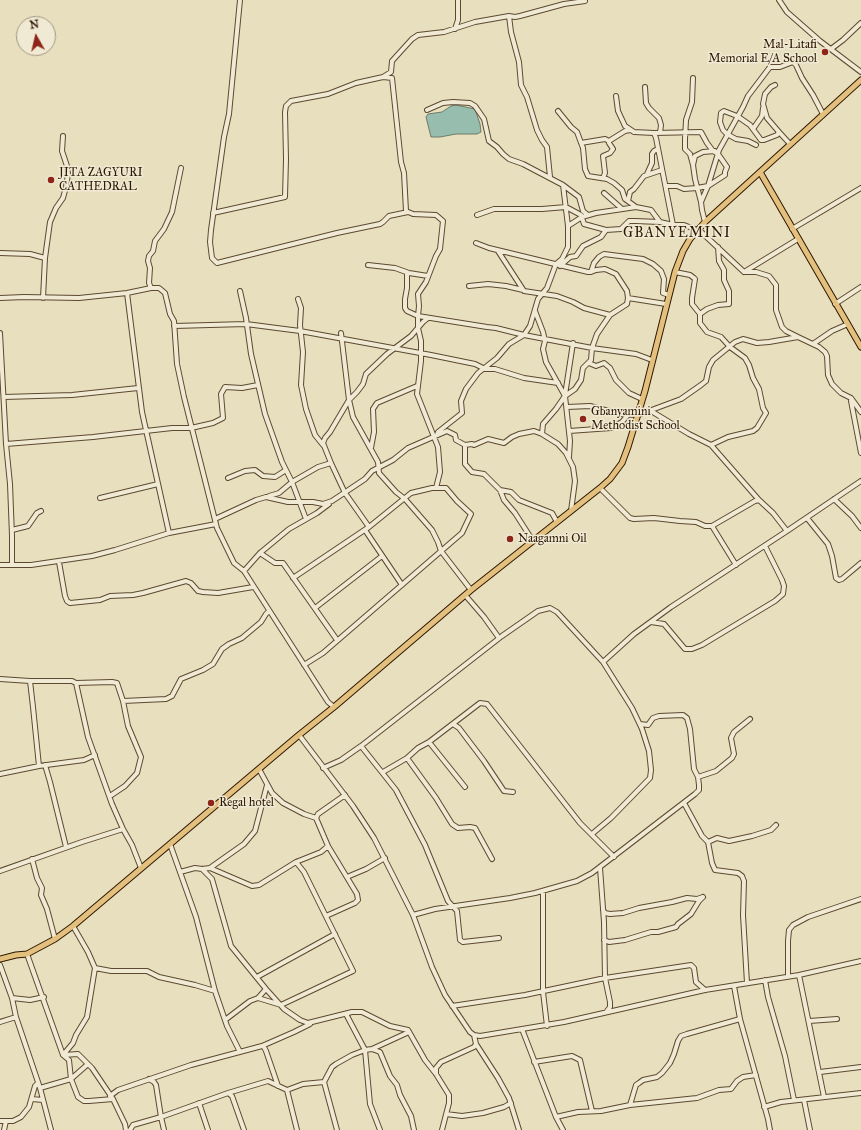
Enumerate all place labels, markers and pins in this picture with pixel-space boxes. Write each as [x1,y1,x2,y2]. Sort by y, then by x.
place label: Mal-Litafi Memorial E/A School [708,38,817,66]
marker: Mal-Litafi Memorial E/A School [820,47,830,57]
place label: JITA ZAGYURI CATHEDRAL [59,166,143,194]
marker: JITA ZAGYURI CATHEDRAL [46,175,56,185]
place label: Gbanyamini Methodist School [591,405,680,433]
marker: Gbanyamini Methodist School [578,414,588,424]
place label: Naagamni Oil [518,532,587,546]
marker: Naagamni Oil [505,534,515,544]
place label: Regal hotel [219,796,274,810]
marker: Regal hotel [206,798,216,808]

